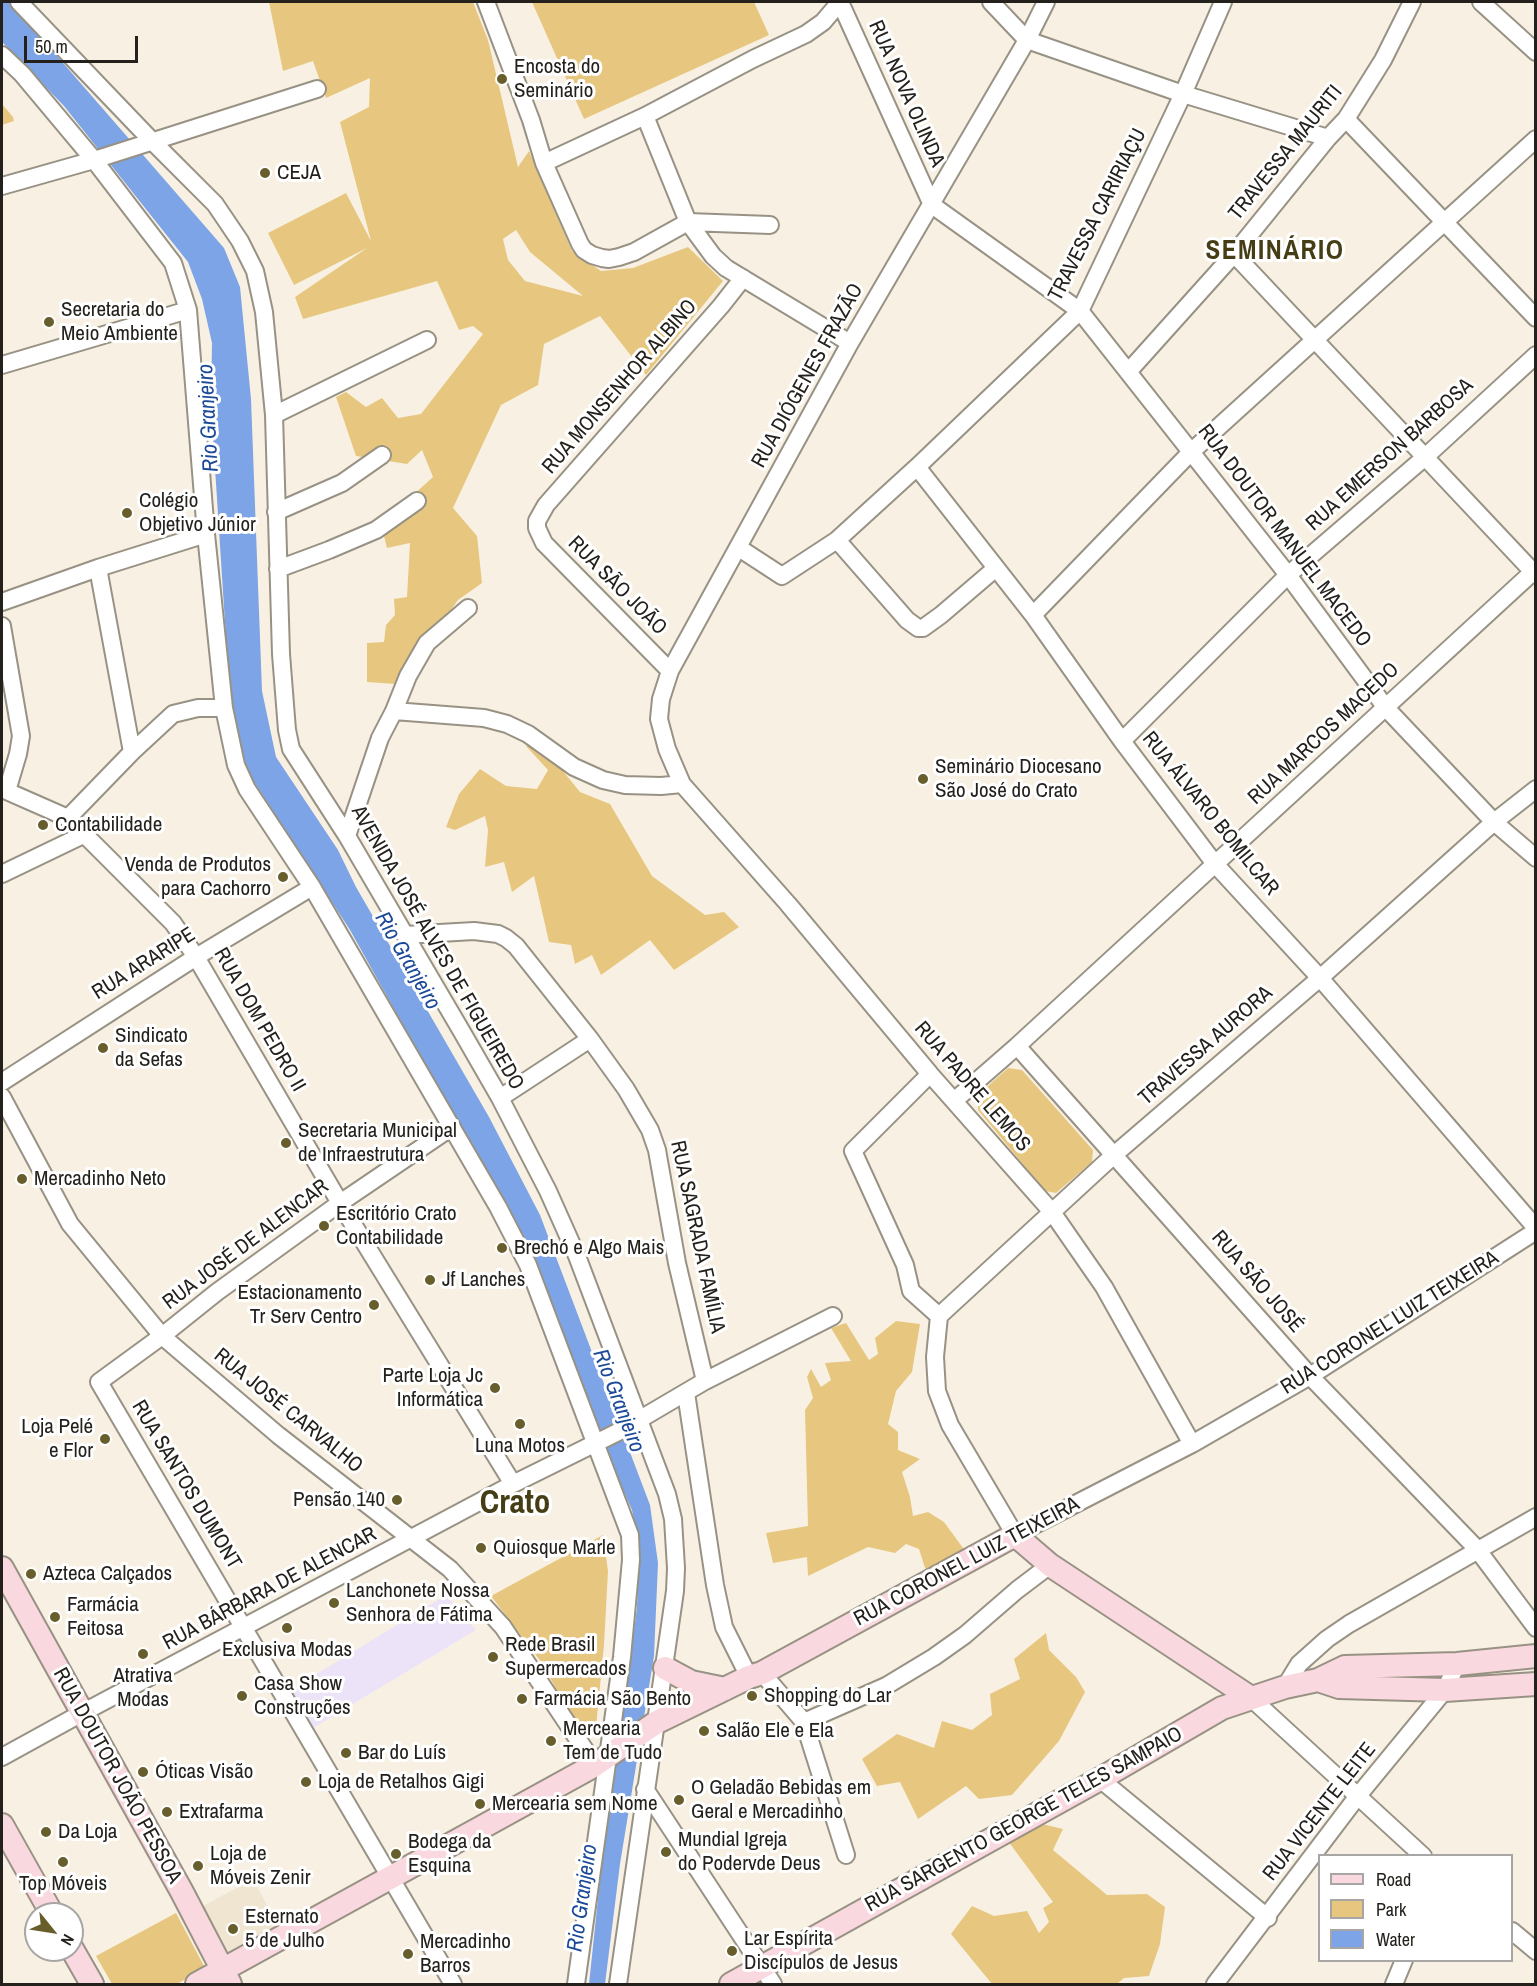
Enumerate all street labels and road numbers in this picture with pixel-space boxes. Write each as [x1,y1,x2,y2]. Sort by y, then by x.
street label: RUA NOVA OLINDA [862,17,950,171]
street label: TRAVESSA MAURITI [1224,80,1348,226]
street label: TRAVESSA CARIRIAÇU [1044,125,1152,305]
street label: RUA DIÓGENES FRAZÃO [747,280,869,472]
street label: RUA MONSENHOR ALBINO [537,295,703,479]
street label: RUA EMERSON BARBOSA [1301,373,1479,537]
street label: RUA DOUTOR MANUEL MACEDO [1192,420,1376,652]
street label: RUA SÃO JOÃO [562,531,672,641]
street label: RUA MARCOS MACEDO [1243,658,1405,810]
street label: RUA ÁLVARO BOMILCAR [1136,727,1284,901]
street label: AVENIDA JOSÉ ALVES DE FIGUEIREDO [345,801,529,1095]
street label: RUA ARARIPE [88,922,200,1006]
street label: RUA DOM PEDRO II [208,944,310,1096]
street label: TRAVESSA AURORA [1134,981,1278,1111]
street label: RUA PADRE LEMOS [909,1017,1035,1157]
street label: RUA SAGRADA FAMÍLIA [664,1138,730,1336]
street label: RUA JOSÉ DE ALENCAR [158,1174,334,1316]
street label: RUA SÃO JOSÉ [1206,1226,1308,1338]
street label: RUA CORONEL LUIZ TEIXEIRA [1277,1246,1503,1400]
street label: RUA JOSÉ CARVALHO [209,1343,367,1479]
street label: RUA SANTOS DUMONT [126,1396,246,1574]
street label: RUA CORONEL LUIZ TEIXEIRA [850,1492,1084,1632]
street label: RUA BÁRBARA DE ALENCAR [159,1522,381,1656]
street label: RUA DOUTOR JOÃO PESSOA [47,1664,187,1888]
street label: RUA SARGENTO GEORGE TELES SAMPAIO [861,1722,1187,1918]
street label: RUA VICENTE LEITE [1258,1738,1382,1886]

